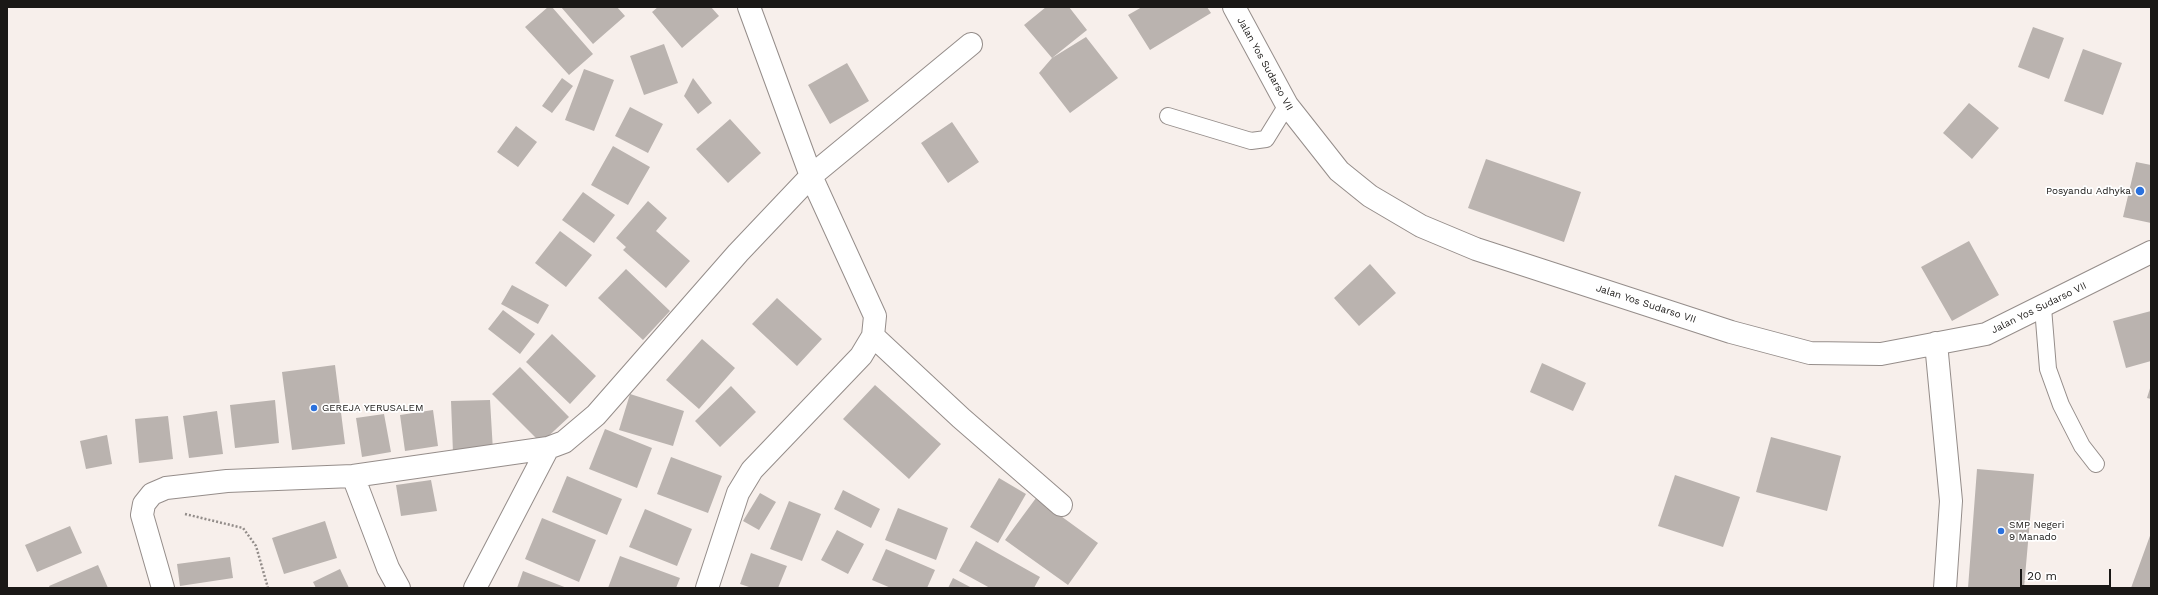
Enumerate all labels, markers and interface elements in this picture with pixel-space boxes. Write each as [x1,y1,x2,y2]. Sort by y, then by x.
street label: Jalan Yos Sudarso VII [1234,15,1296,113]
place label: Posyandu Adhyka [2046,185,2131,197]
marker: Posyandu Adhyka [2134,185,2146,197]
street label: Jalan Yos Sudarso VII [1989,280,2089,336]
street label: Jalan Yos Sudarso VII [1594,282,1698,326]
place label: GEREJA YERUSALEM [322,402,423,414]
marker: GEREJA YERUSALEM [309,403,319,413]
place label: SMP Negeri 9 Manado [2009,519,2064,542]
marker: SMP Negeri 9 Manado [1996,526,2006,536]
scale bar [2022,561,2113,587]
text: 20 m [2027,569,2057,583]

